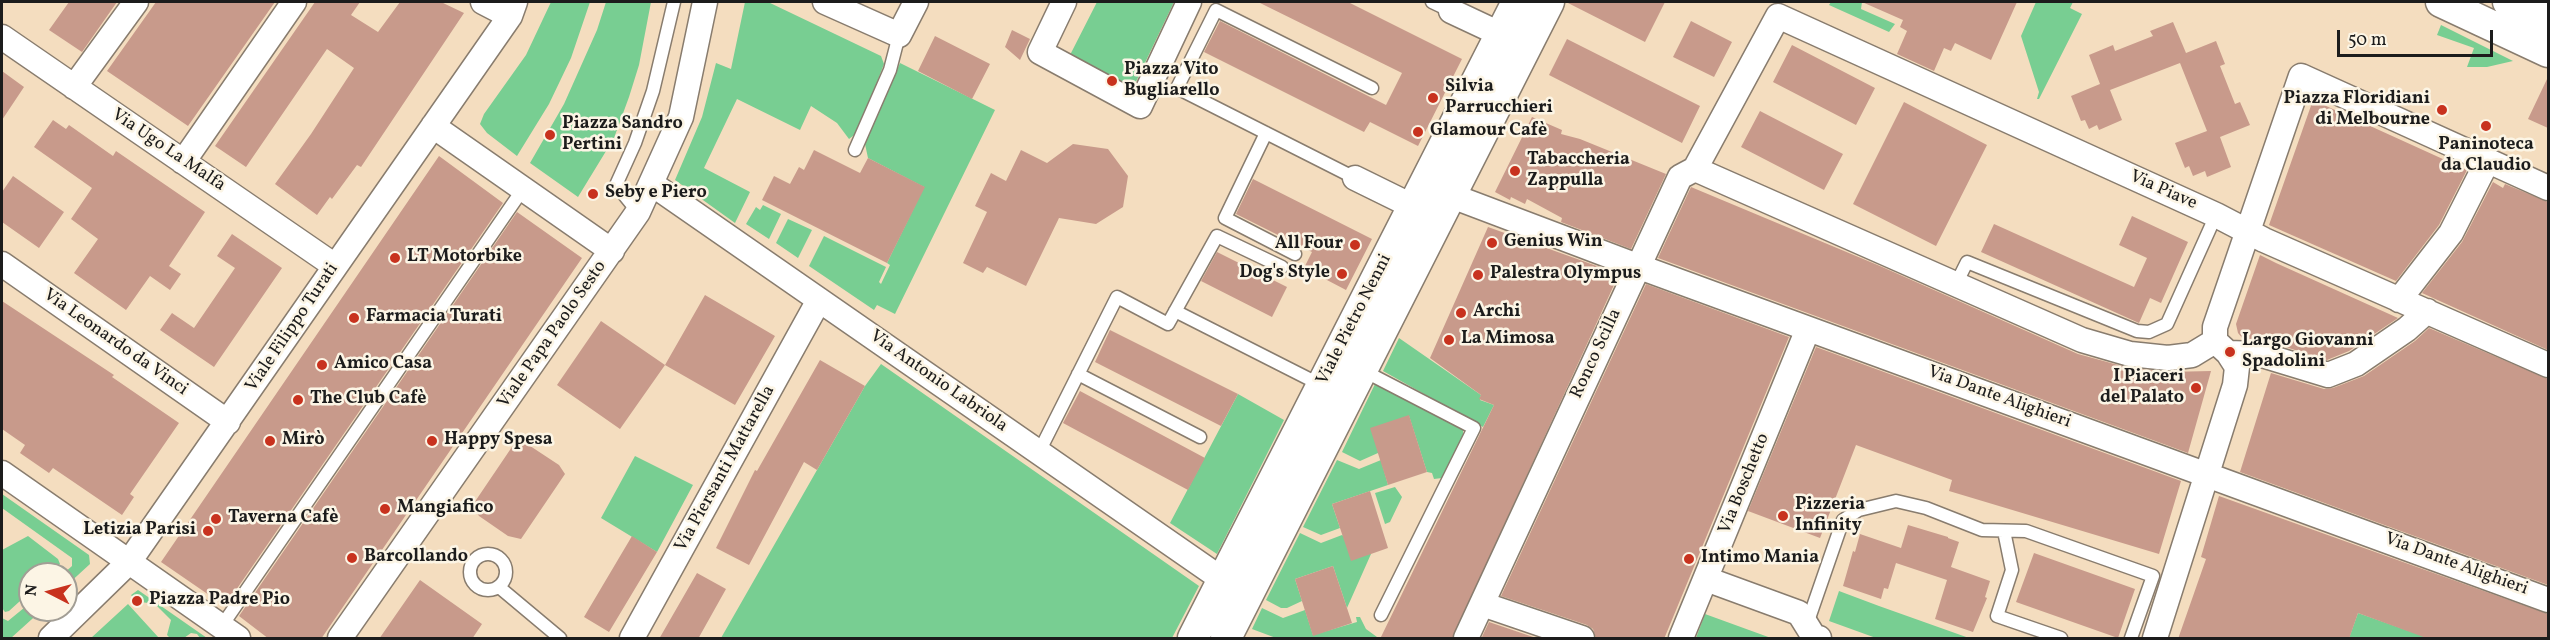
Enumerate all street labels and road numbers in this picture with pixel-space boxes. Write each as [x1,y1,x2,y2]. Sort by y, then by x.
street label: Via Ugo La Malfa [107,105,229,197]
street label: Via Piave [2126,167,2200,215]
street label: Viale Pietro Nenni [1313,251,1397,389]
street label: Viale Papa Paolo Sesto [494,257,612,413]
street label: Viale Filippo Turati [242,260,344,396]
street label: Via Leonardo da Vinci [38,285,192,401]
street label: Ronco Scilla [1567,306,1627,402]
street label: Via Antonio Labriola [865,326,1011,438]
street label: Via Dante Alighieri [1924,362,2074,434]
street label: Via Piersanti Mattarella [671,382,781,556]
street label: Via Boschetto [1715,431,1775,537]
street label: Via Dante Alighieri [2381,529,2531,601]

